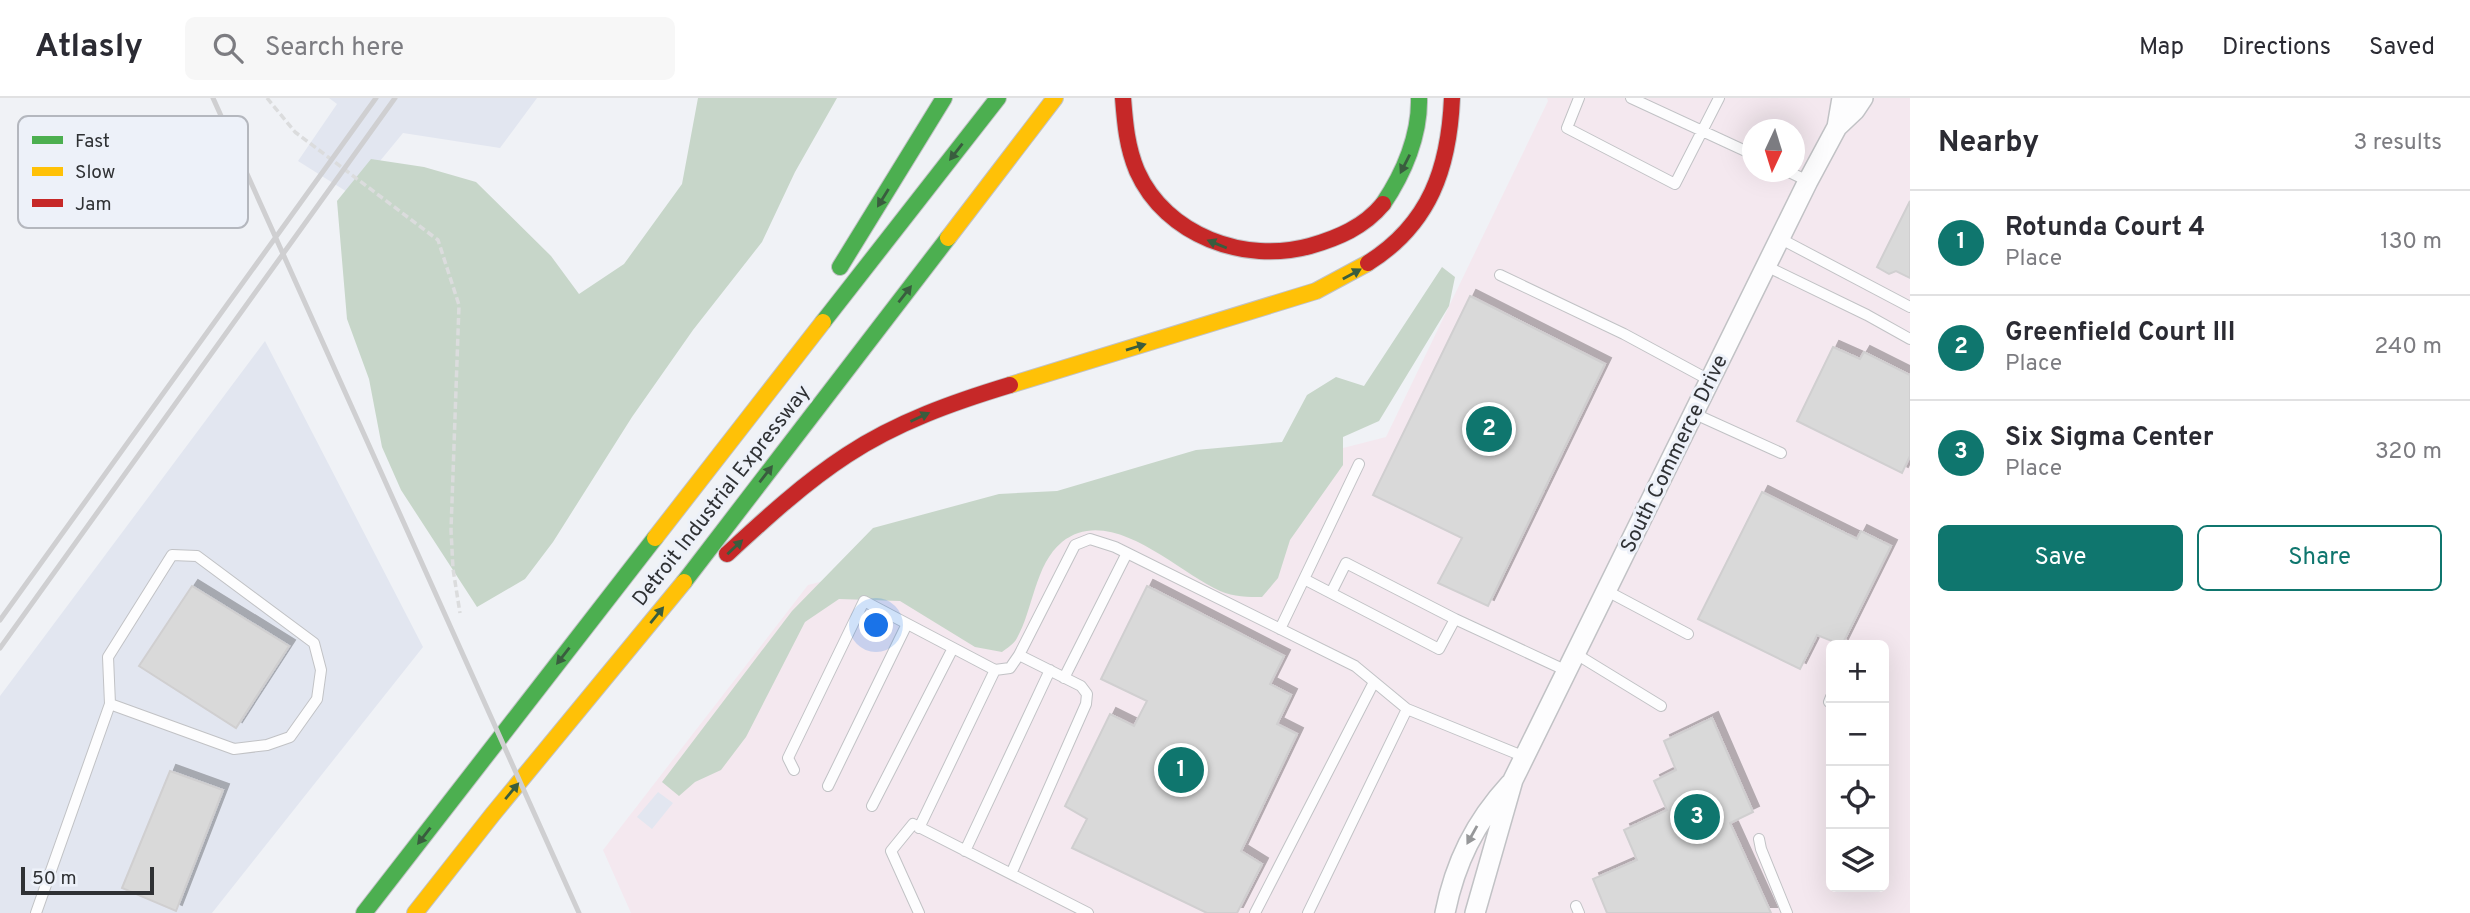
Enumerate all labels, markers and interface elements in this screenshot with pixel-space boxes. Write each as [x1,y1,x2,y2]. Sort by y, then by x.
search box [185,17,675,80]
text: Atlasly [35,27,143,69]
icon: search [209,29,247,67]
text: Search here [265,32,404,65]
text: Map [2139,33,2184,63]
text: Directions [2222,33,2331,63]
text: Saved [2369,33,2435,63]
legend [18,116,248,228]
north arrow [1742,119,1805,182]
text: Nearby [1938,125,2039,162]
text: 3 results [2353,129,2442,158]
text: Fast [75,130,110,154]
one-way arrow [949,142,964,160]
one-way arrow [1399,154,1410,174]
text: Slow [75,161,115,185]
one-way arrow [876,188,889,207]
text: Jam [75,193,112,217]
text: Rotunda Court 4 [2005,212,2205,245]
text: 1 [1956,228,1966,257]
text: 130 m [2380,228,2442,257]
one-way arrow [1207,238,1227,250]
text: Place [2005,245,2062,274]
one-way arrow [1342,268,1361,280]
one-way arrow [897,285,911,303]
text: Greenfield Court III [2005,317,2235,350]
text: 2 [1954,333,1968,362]
text: 240 m [2374,333,2442,362]
one-way arrow [1126,341,1147,351]
street label: South Commerce Drive [1615,350,1735,558]
text: Place [2005,350,2062,379]
street label: Detroit Industrial Expressway [627,380,817,612]
pin: 2 [1466,403,1512,455]
one-way arrow [910,411,930,423]
text: Six Sigma Center [2005,422,2214,455]
text: 3 [1954,438,1968,467]
text: 320 m [2375,438,2442,467]
text: Place [2005,455,2062,484]
one-way arrow [759,466,774,484]
button: Save [1938,525,2183,591]
button: Share [2197,525,2442,591]
one-way arrow [726,539,743,555]
one-way arrow [649,607,664,625]
your location [859,608,893,642]
map controls [1826,640,1889,892]
button: + [1826,640,1889,703]
one-way arrow [556,647,570,665]
button: − [1826,703,1889,766]
pin: 1 [1158,744,1204,796]
button: locate [1826,766,1889,829]
one-way arrow [504,782,520,800]
pin: 3 [1674,791,1720,843]
one-way arrow [1466,825,1478,844]
one-way arrow [417,827,431,845]
button: layers [1826,829,1889,892]
scale bar [21,864,154,896]
text: 50 m [32,867,77,891]

